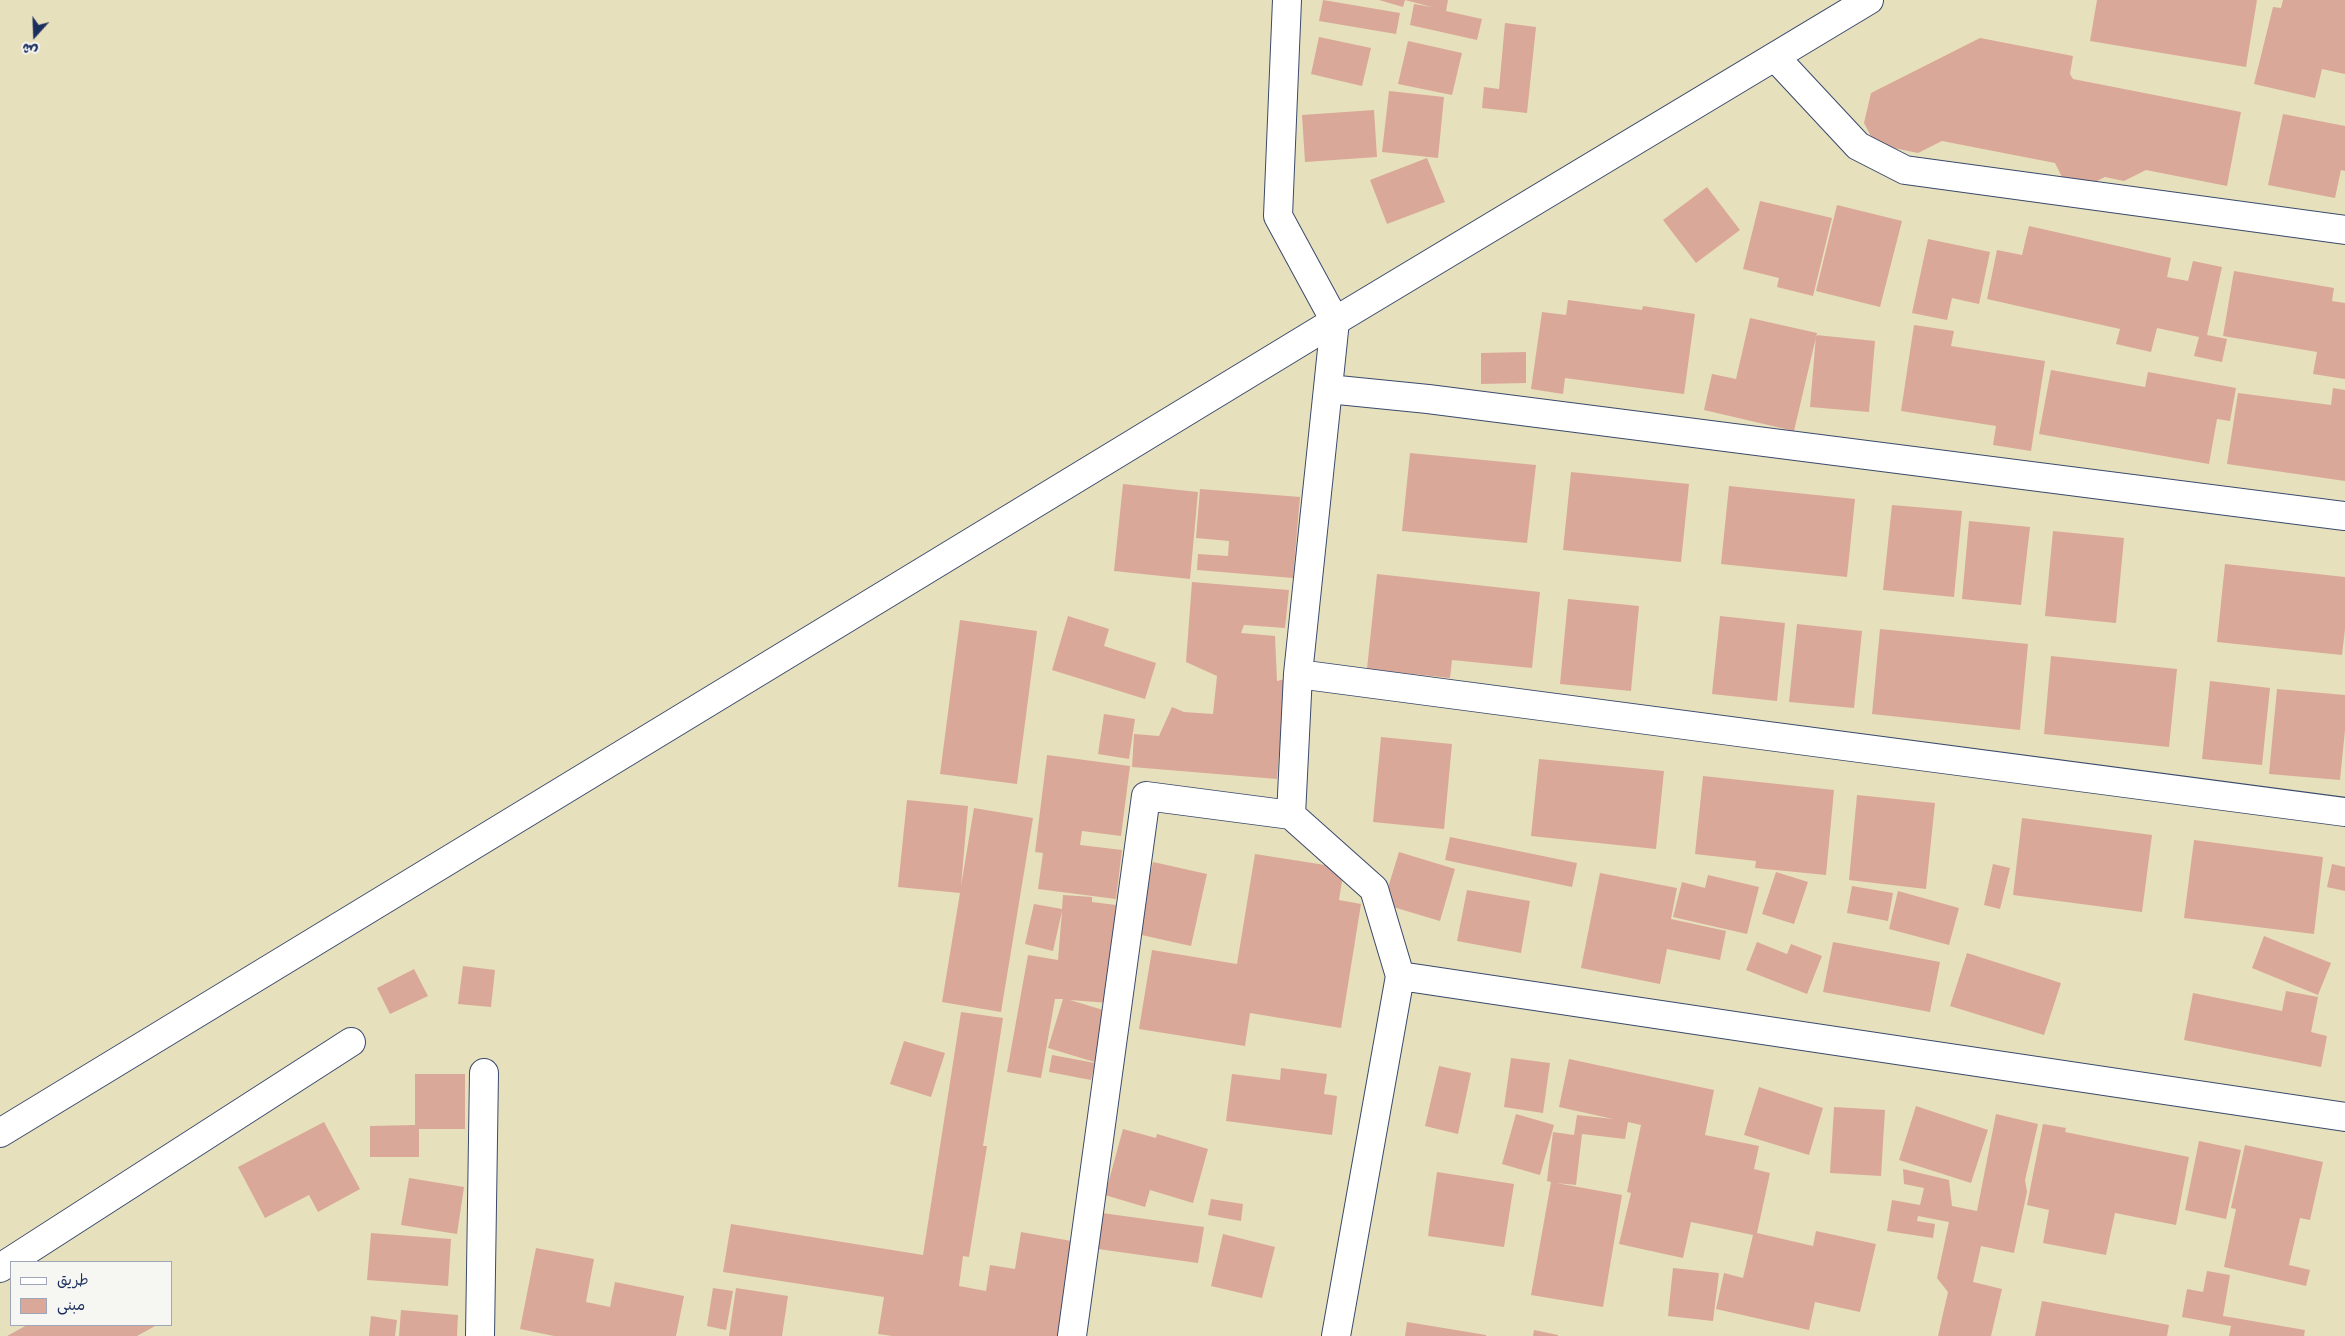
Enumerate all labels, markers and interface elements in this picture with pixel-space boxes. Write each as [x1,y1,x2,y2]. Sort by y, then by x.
north arrow [10,10,60,60]
text: ش [20,39,40,60]
legend [10,1261,172,1326]
text: طريق [57,1271,89,1290]
text: مبنى [57,1296,85,1315]

